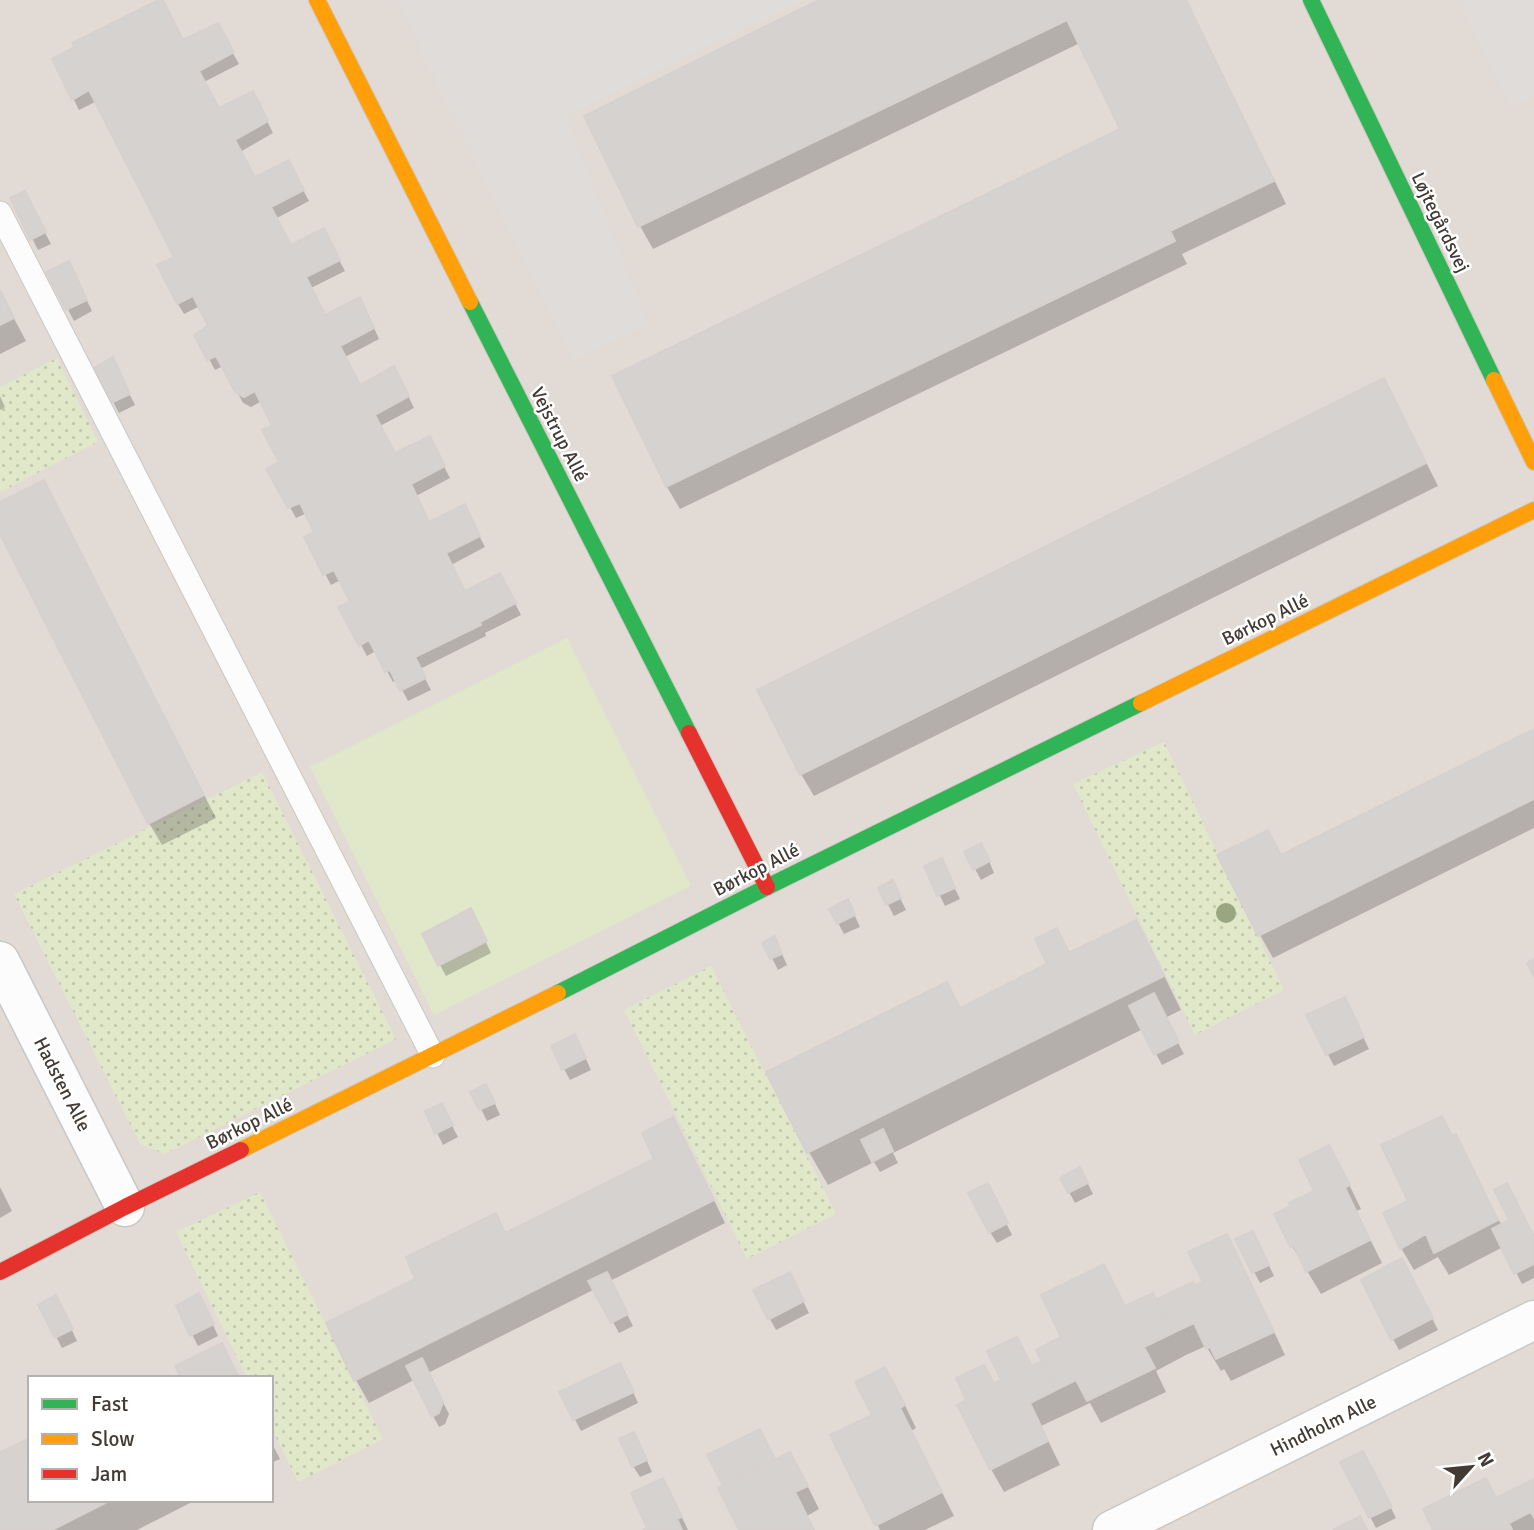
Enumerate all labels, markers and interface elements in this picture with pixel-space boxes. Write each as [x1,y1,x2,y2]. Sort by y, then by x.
street label: Løjtegårdsvej [1406,168,1475,276]
street label: Vejstrup Allé [525,383,593,486]
street label: Børkop Allé [1218,589,1313,651]
street label: Børkop Allé [709,838,804,902]
street label: Hadsten Alle [28,1033,96,1136]
street label: Børkop Allé [202,1093,297,1155]
legend [28,1376,273,1502]
street label: Hindholm Alle [1266,1390,1380,1462]
text: Fast [91,1391,128,1417]
text: Slow [91,1426,135,1452]
north arrow [1436,1432,1506,1502]
text: N [1472,1448,1499,1471]
text: Jam [91,1461,127,1487]

